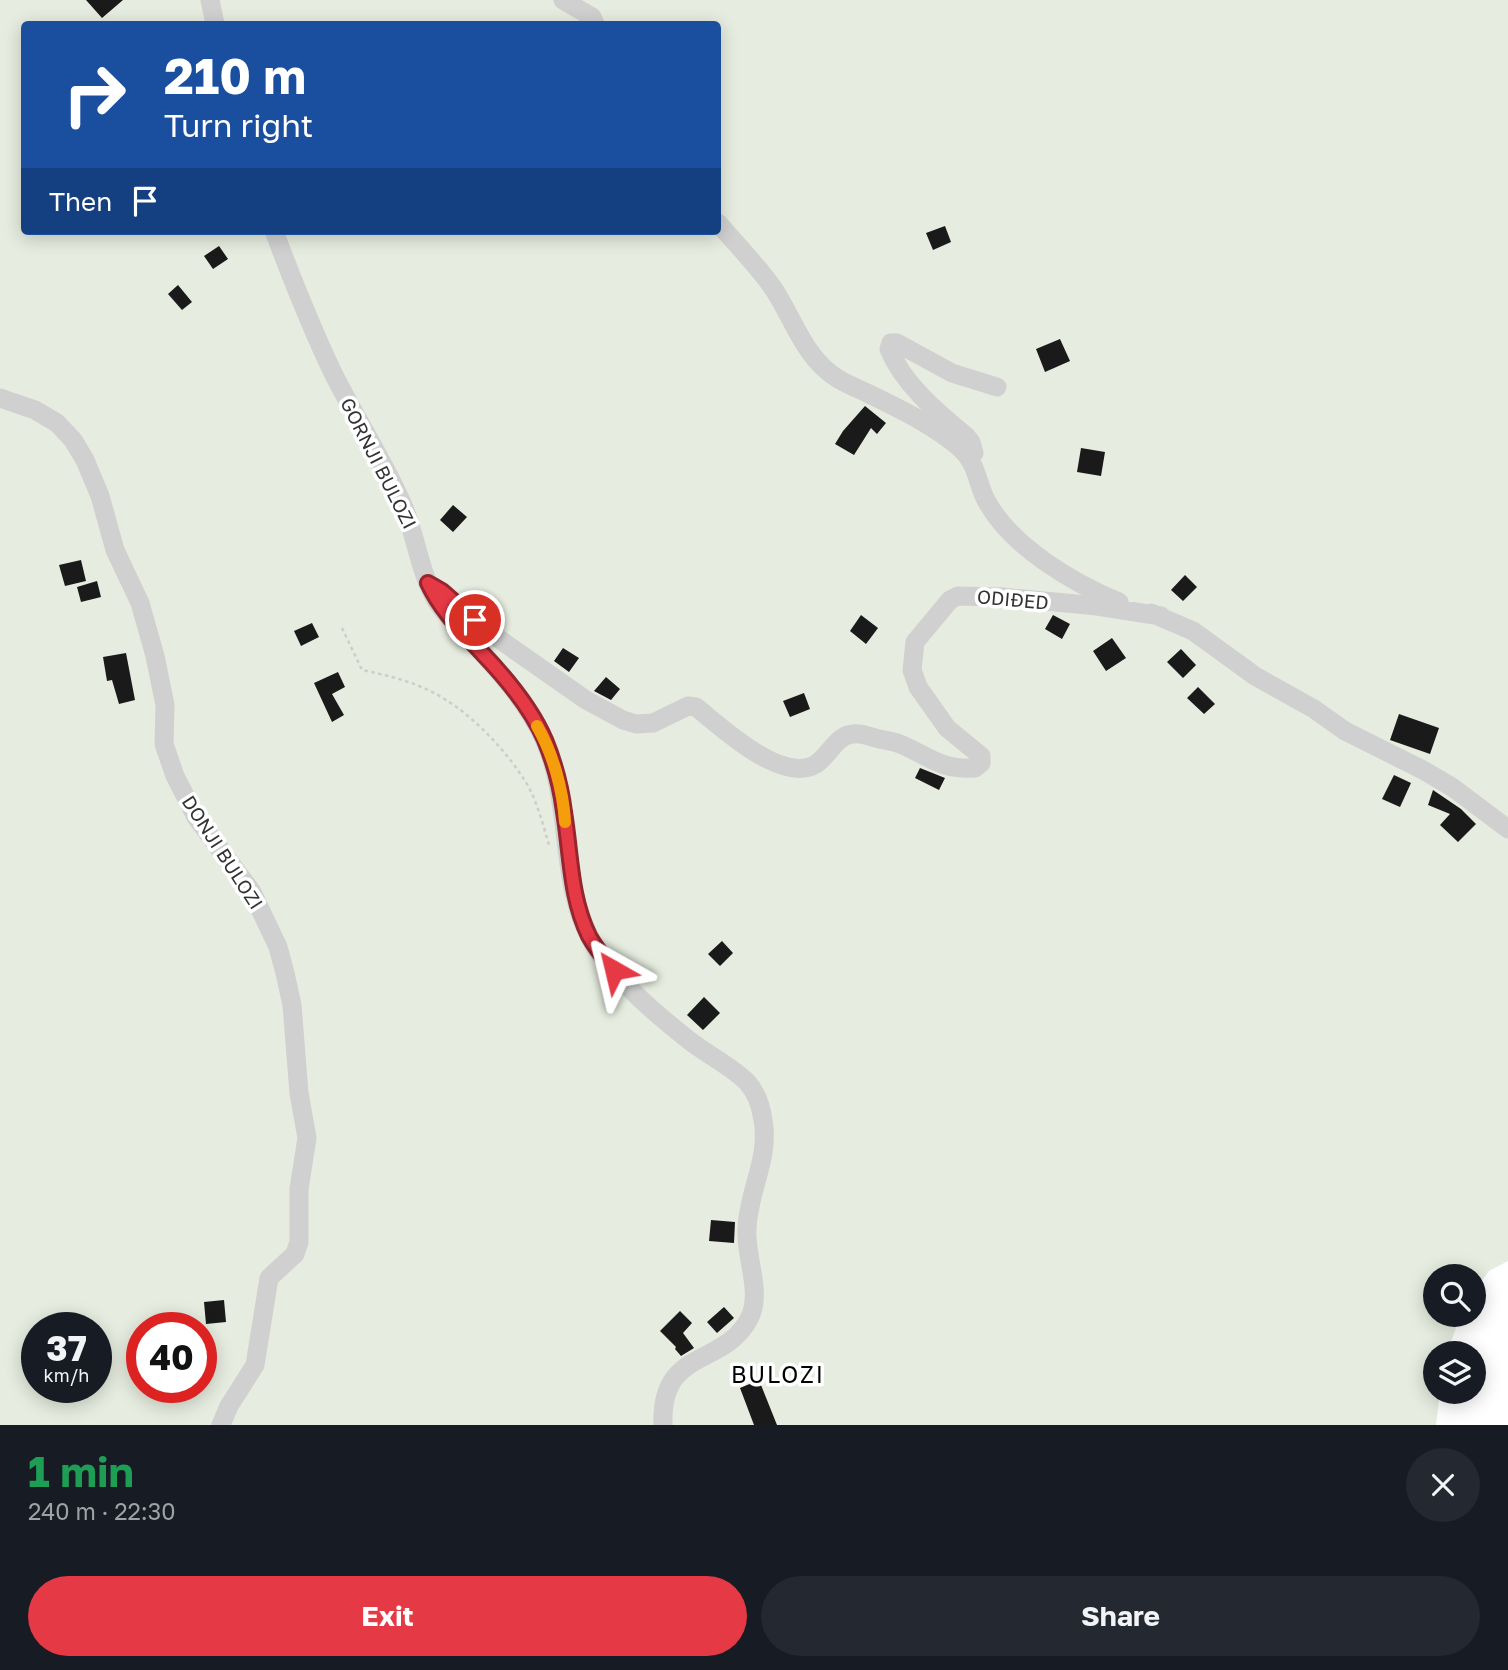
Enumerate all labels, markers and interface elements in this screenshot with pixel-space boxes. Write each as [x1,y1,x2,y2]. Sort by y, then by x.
text: 210 m [164,46,306,105]
icon: right [49,49,140,140]
text: Turn right [164,106,313,144]
icon: arrive [126,182,164,220]
text: Then [49,186,112,217]
street label: GORNJI BULOZI [336,394,422,532]
street label: ODIĐED [976,584,1050,614]
pin [445,590,505,650]
icon: arrive [456,601,494,639]
street label: DONJI BULOZI [178,791,268,913]
position arrow [577,933,651,1007]
map controls [1423,1264,1486,1404]
button: search [1423,1264,1486,1327]
speed limit sign: 40 [126,1312,217,1403]
text: 37 [46,1327,87,1369]
button: layers [1423,1341,1486,1404]
district label: BULOZI [731,1360,825,1388]
text: km/h [44,1364,89,1386]
text: 1 min [28,1446,134,1496]
button: close [1406,1448,1480,1522]
text: 240 m · 22:30 [28,1497,175,1525]
button: Exit [28,1576,747,1656]
button: Share [761,1576,1480,1656]

